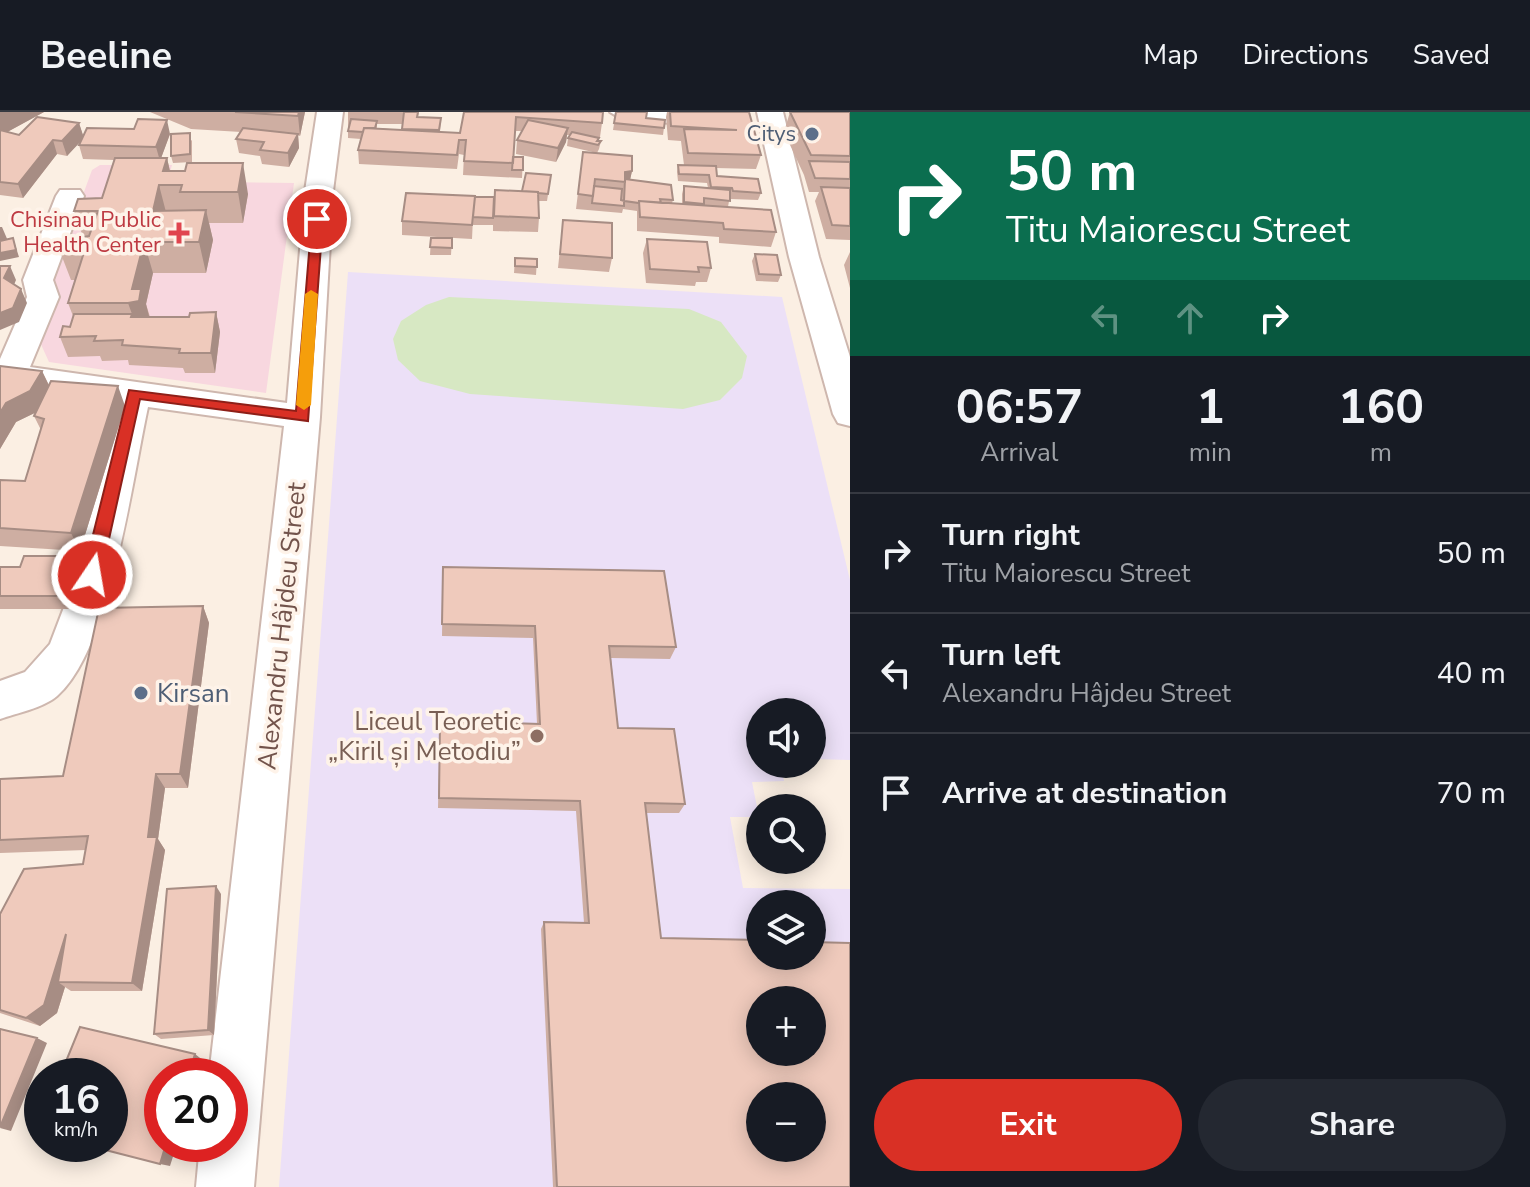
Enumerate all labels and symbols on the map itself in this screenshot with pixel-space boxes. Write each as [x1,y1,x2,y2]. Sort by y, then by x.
place label: Citys [747,119,796,149]
marker: Citys [803,125,821,143]
pin [283,185,351,253]
place label: Chisinau Public Health Center [10,205,161,260]
marker: Chisinau Public Health Center [168,222,190,244]
street label: Alexandru Hâjdeu Street [249,480,315,772]
position arrow [50,533,134,617]
place label: Kirsan [157,676,230,711]
marker: Kirsan [132,684,150,702]
place label: Liceul Teoretic „Kiril și Metodiu” [328,704,521,769]
marker: Liceul Teoretic „Kiril și Metodiu” [528,727,546,745]
speed limit sign: 20 [144,1058,248,1162]

